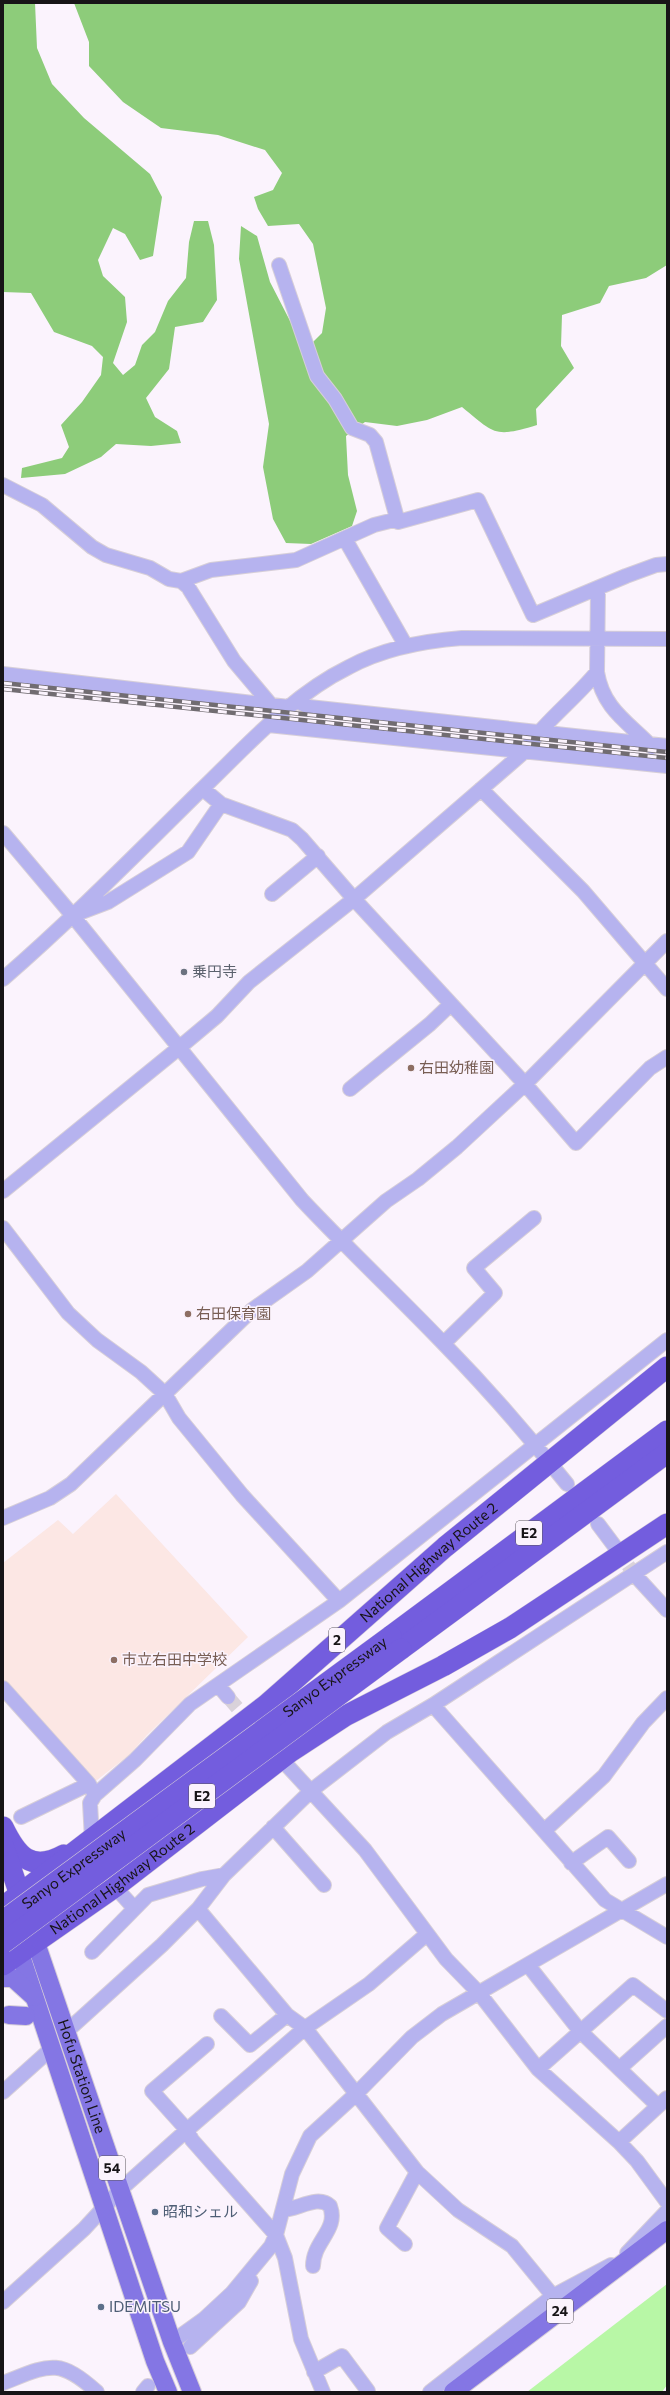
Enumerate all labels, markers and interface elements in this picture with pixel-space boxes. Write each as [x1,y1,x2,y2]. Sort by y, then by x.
place label: 乗円寺 [192,962,237,980]
marker: 乗円寺 [179,967,189,977]
place label: 右田幼稚園 [419,1058,494,1076]
marker: 右田幼稚園 [406,1063,416,1073]
place label: 右田保育園 [196,1304,271,1322]
marker: 右田保育園 [183,1309,193,1319]
street label: National Highway Route 2 [356,1498,501,1626]
road number: E2 [516,1521,542,1545]
road number: 2 [329,1628,345,1652]
street label: Sanyo Expressway [279,1632,390,1720]
place label: 市立右田中学校 [122,1650,227,1668]
marker: 市立右田中学校 [109,1655,119,1665]
road number: E2 [189,1784,215,1808]
street label: National Highway Route 2 [46,1819,198,1938]
street label: Sanyo Expressway [18,1824,129,1912]
street label: Hofu Station Line [55,2017,110,2136]
road number: 54 [99,2156,125,2180]
place label: 昭和シェル [163,2202,238,2220]
marker: 昭和シェル [150,2207,160,2217]
place label: IDEMITSU [109,2297,181,2315]
road number: 24 [547,2299,573,2323]
marker: IDEMITSU [96,2302,106,2312]

